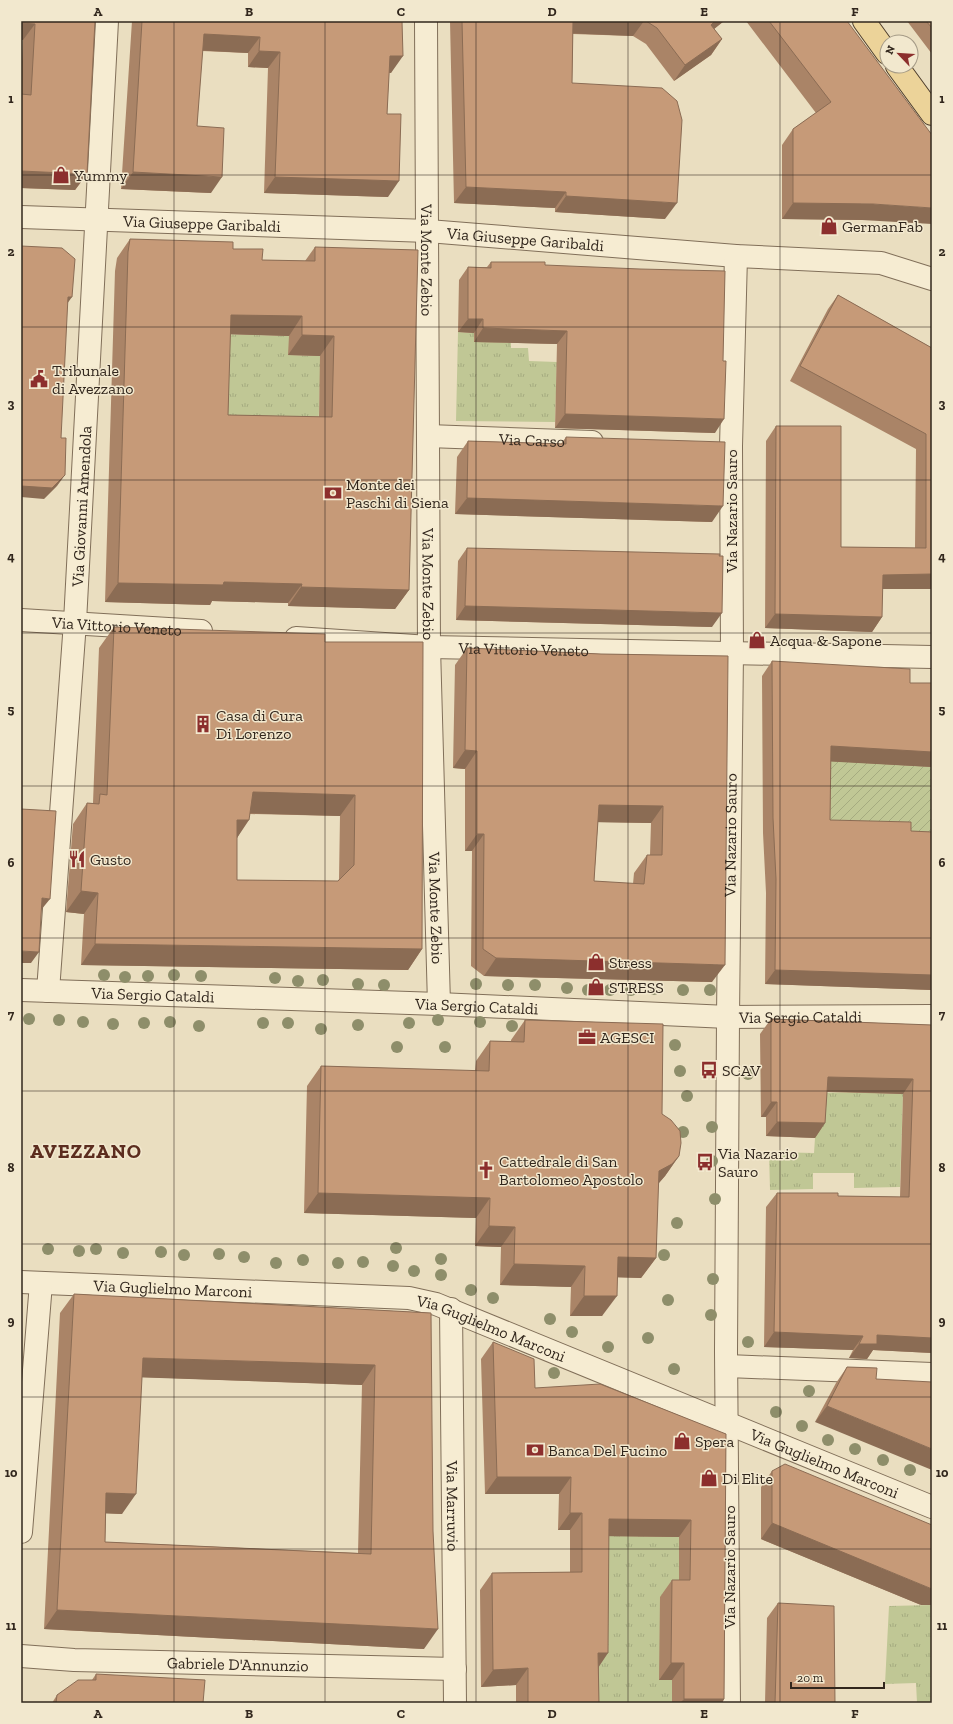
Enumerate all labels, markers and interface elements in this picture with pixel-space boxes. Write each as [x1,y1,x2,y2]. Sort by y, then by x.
text: A [94,4,103,19]
text: B [245,4,253,19]
text: C [397,4,405,19]
text: D [547,4,557,19]
text: E [700,4,708,19]
text: F [851,4,859,19]
north arrow [879,34,919,74]
text: N [883,43,898,57]
text: 1 [8,91,14,106]
text: 1 [939,91,945,106]
shop icon: Yummy [51,165,71,185]
place label: Yummy [73,166,128,185]
street label: Via Monte Zebio [417,203,436,316]
street label: Via Giuseppe Garibaldi [122,211,281,236]
shop icon: GermanFab [819,216,839,236]
place label: GermanFab [842,217,923,236]
street label: Via Giuseppe Garibaldi [445,223,605,255]
text: 2 [8,244,15,259]
text: 2 [939,244,946,259]
place label: Tribunale di Avezzano [52,361,133,398]
public building icon: Tribunale di Avezzano [29,369,49,389]
text: 3 [8,396,15,411]
text: 3 [939,396,946,411]
street label: Via Giovanni Amendola [68,425,95,588]
street label: Via Carso [498,430,565,451]
street label: Via Nazario Sauro [722,449,741,574]
place label: Monte dei Paschi di Siena [346,475,449,512]
bank icon: Monte dei Paschi di Siena [323,483,343,503]
street label: Via Monte Zebio [418,527,438,640]
text: 4 [7,549,15,564]
text: 4 [938,549,946,564]
street label: Via Vittorio Veneto [50,613,182,640]
shop icon: Acqua & Sapone [747,630,767,650]
place label: Acqua & Sapone [770,631,882,650]
street label: Via Vittorio Veneto [457,639,589,660]
text: 5 [8,702,15,717]
text: 5 [939,702,946,717]
place label: Casa di Cura Di Lorenzo [216,706,303,743]
building icon: Casa di Cura Di Lorenzo [193,714,213,734]
street label: Via Nazario Sauro [720,773,741,898]
restaurant icon: Gusto [67,849,87,869]
place label: Gusto [90,850,131,869]
street label: Via Monte Zebio [425,851,447,964]
text: 6 [8,855,15,870]
text: 6 [939,855,946,870]
shop icon: Stress [586,952,606,972]
place label: Stress [609,953,652,972]
shop icon: STRESS [586,977,606,997]
place label: STRESS [609,978,664,997]
street label: Via Sergio Cataldi [90,983,215,1006]
street label: Via Sergio Cataldi [414,994,539,1018]
text: 7 [8,1007,15,1022]
street label: Via Sergio Cataldi [738,1007,863,1027]
text: 7 [939,1007,946,1022]
office icon: AGESCI [577,1027,597,1047]
place label: AGESCI [600,1028,654,1047]
bus stop icon: SCAV [699,1060,719,1080]
place label: SCAV [722,1061,761,1080]
district label: AVEZZANO [30,1139,142,1163]
place label: Via Nazario Sauro [717,1144,798,1181]
place label: Cattedrale di San Bartolomeo Apostolo [499,1152,643,1189]
bus stop icon: Via Nazario Sauro [695,1152,715,1172]
text: 8 [7,1160,15,1175]
church icon: Cattedrale di San Bartolomeo Apostolo [476,1160,496,1180]
text: 8 [938,1160,946,1175]
street label: Via Guglielmo Marconi [92,1276,253,1302]
street label: Via Guglielmo Marconi [414,1291,569,1366]
text: 9 [8,1313,15,1328]
text: 9 [939,1313,946,1328]
street label: Via Guglielmo Marconi [747,1424,902,1503]
shop icon: Spera [672,1431,692,1451]
place label: Spera [695,1432,735,1451]
bank icon: Banca Del Fucino [525,1440,545,1460]
place label: Banca Del Fucino [548,1441,667,1460]
street label: Via Marruvio [443,1460,462,1551]
text: 10 [5,1465,18,1480]
text: 10 [936,1465,949,1480]
shop icon: Di Elite [699,1468,719,1488]
place label: Di Elite [722,1469,773,1488]
street label: Via Nazario Sauro [720,1505,739,1630]
text: 11 [6,1618,17,1633]
text: 11 [937,1618,948,1633]
street label: Gabriele D'Annunzio [167,1653,309,1676]
scale bar [791,1664,884,1690]
text: 20 m [797,1671,824,1685]
text: A [94,1706,103,1721]
text: B [245,1706,253,1721]
text: C [397,1706,405,1721]
text: D [547,1706,557,1721]
text: E [700,1706,708,1721]
text: F [851,1706,859,1721]

